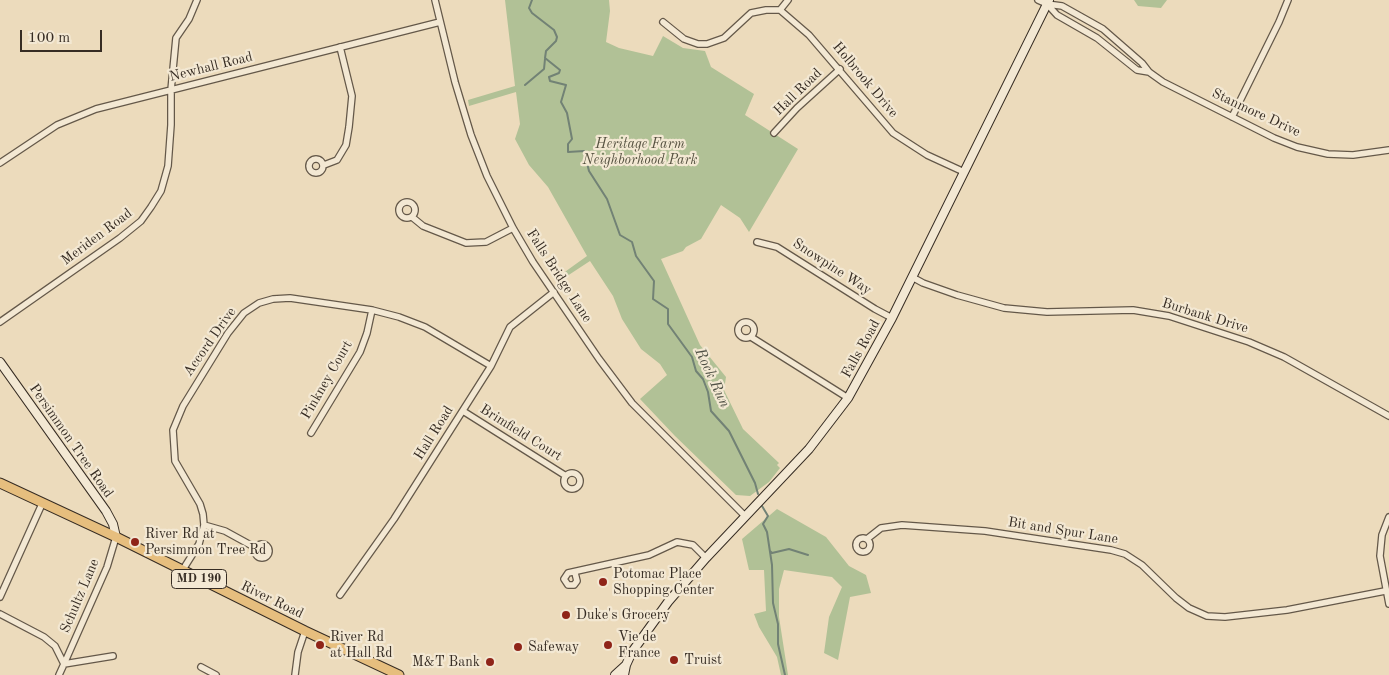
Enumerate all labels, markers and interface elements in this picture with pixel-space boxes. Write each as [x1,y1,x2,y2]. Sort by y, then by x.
scale bar [22,20,105,52]
text: 100 m [28,31,70,46]
street label: Holbrook Drive [829,39,901,121]
street label: Newhall Road [168,49,254,85]
street label: Hall Road [770,65,826,119]
street label: Stanmore Drive [1209,85,1303,141]
park label: Heritage Farm Neighborhood Park [583,136,697,168]
street label: Meriden Road [58,205,136,269]
street label: Falls Bridge Lane [523,226,595,326]
street label: Snowpine Way [789,235,875,299]
street label: Burbank Drive [1160,295,1250,337]
street label: Accord Drive [180,304,240,380]
street label: Falls Road [838,317,884,381]
street label: Pinkney Court [298,338,356,422]
water label: Rock Run [690,345,734,411]
street label: Persimmon Tree Road [25,381,117,501]
street label: Brimfield Court [477,401,565,465]
street label: Hall Road [411,403,457,463]
street label: Bit and Spur Lane [1007,514,1119,548]
place label: River Rd at Persimmon Tree Rd [145,526,266,558]
marker: River Rd at Persimmon Tree Rd [129,536,141,548]
street label: Schultz Lane [57,556,103,636]
place label: Potomac Place Shopping Center [613,566,714,598]
road number: MD 190 [172,570,226,588]
marker: Potomac Place Shopping Center [597,576,609,588]
street label: River Road [238,578,306,622]
place label: Duke's Grocery [576,607,670,623]
marker: Duke's Grocery [560,609,572,621]
place label: River Rd at Hall Rd [330,629,392,662]
place label: Vie de France [618,629,660,662]
marker: River Rd at Hall Rd [314,639,326,651]
place label: Safeway [528,639,579,655]
marker: Vie de France [602,639,614,651]
marker: Safeway [512,641,524,653]
place label: Truist [684,652,722,668]
place label: M&T Bank [412,654,480,670]
marker: Truist [668,654,680,666]
marker: M&T Bank [484,656,496,668]

